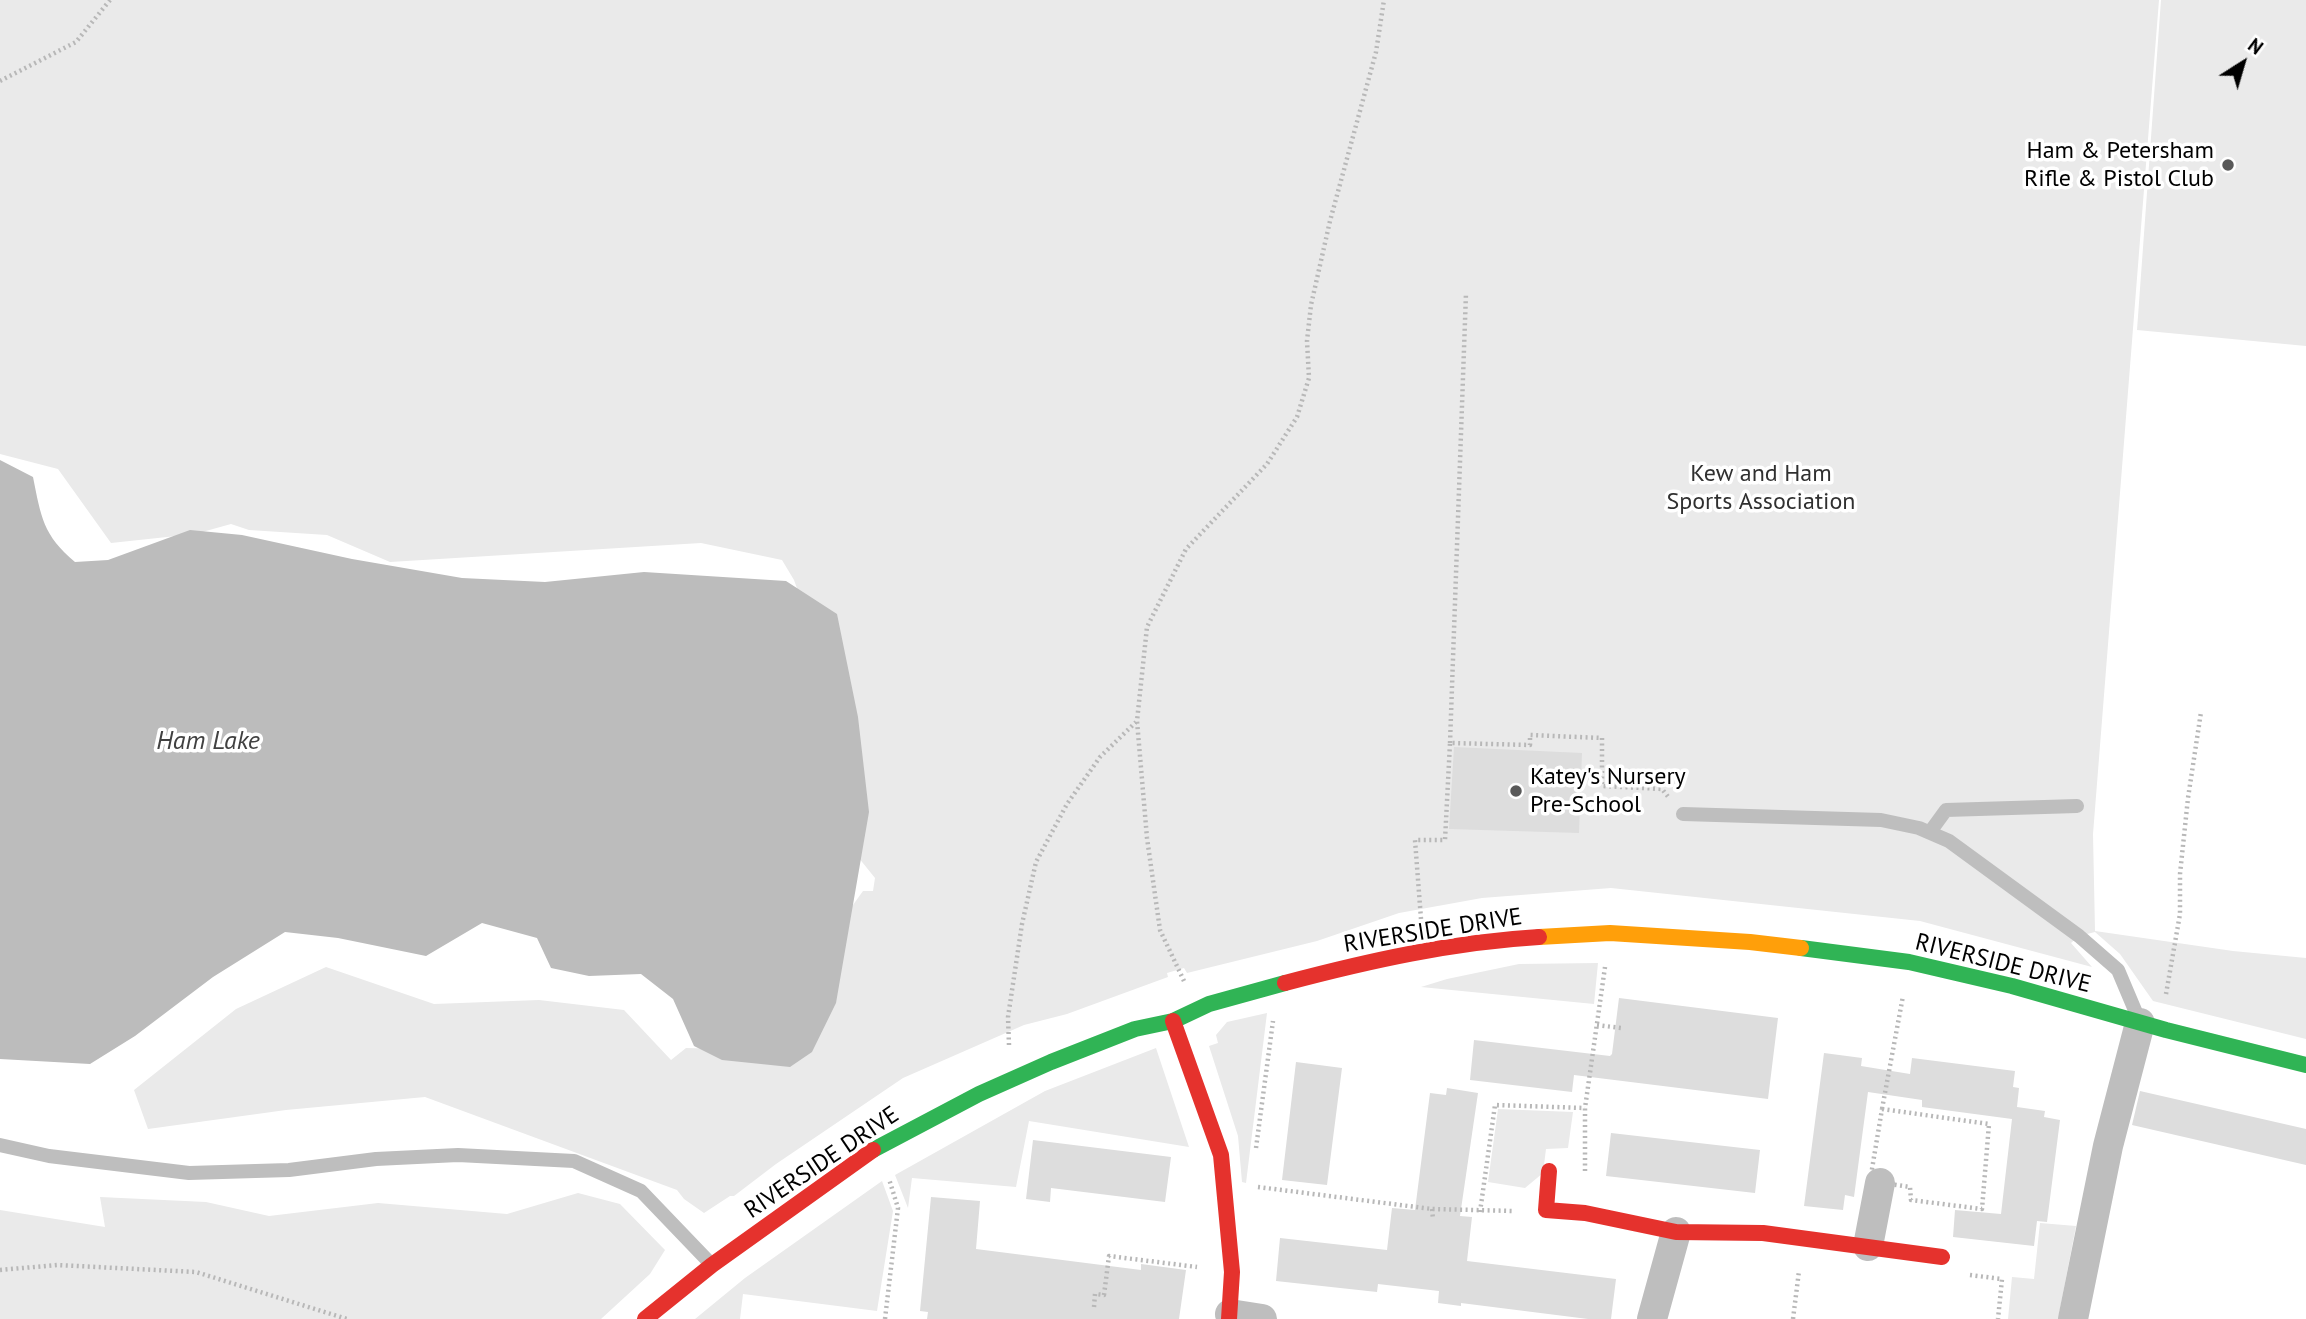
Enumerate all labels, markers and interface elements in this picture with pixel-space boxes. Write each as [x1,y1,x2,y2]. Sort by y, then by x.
north arrow [2208,28,2278,98]
text: N [2243,33,2268,60]
place label: Ham & Petersham Rifle & Pistol Club [2024,137,2214,193]
marker: Ham & Petersham Rifle & Pistol Club [2220,157,2236,173]
park label: Kew and Ham Sports Association [1667,460,1855,516]
water label: Ham Lake [156,726,260,758]
place label: Katey's Nursery Pre-School [1530,763,1686,819]
marker: Katey's Nursery Pre-School [1508,783,1524,799]
street label: RIVERSIDE DRIVE [1342,903,1524,959]
street label: RIVERSIDE DRIVE [1912,928,2094,1000]
street label: RIVERSIDE DRIVE [739,1101,905,1225]

